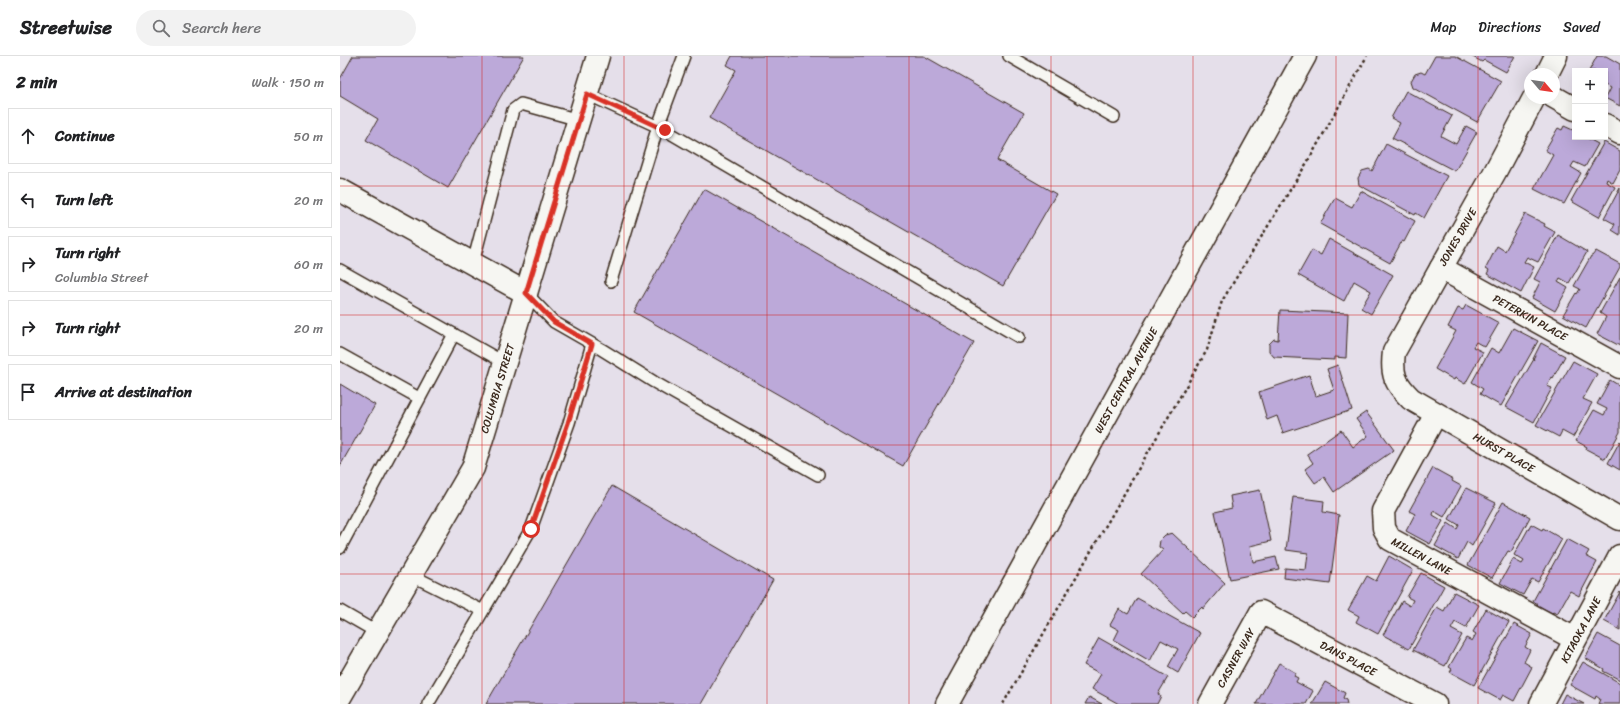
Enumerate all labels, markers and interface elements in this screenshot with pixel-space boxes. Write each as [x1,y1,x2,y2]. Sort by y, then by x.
search box [136,10,416,46]
text: Streetwise [20,11,112,44]
text: Search here [182,15,261,41]
text: Map [1430,15,1456,40]
text: Directions [1478,15,1541,40]
text: Saved [1563,15,1600,40]
icon: search [150,17,172,39]
text: 2 min [16,67,57,97]
north arrow [1524,68,1560,104]
map controls [1572,68,1608,140]
button: + [1572,68,1608,104]
text: Walk · 150 m [251,71,324,94]
button: − [1572,104,1608,140]
route end [656,121,674,139]
text: Continue [55,123,115,149]
icon: ahead [17,125,39,147]
text: 50 m [293,125,323,148]
text: Turn left [55,187,113,213]
icon: left [17,189,39,211]
text: 20 m [294,189,323,212]
street label: JONES DRIVE [1433,204,1483,270]
text: Turn right [55,240,120,266]
icon: right [17,253,39,275]
text: 60 m [294,253,323,276]
text: Columbia Street [55,266,148,289]
street label: PETERKIN PLACE [1489,289,1572,346]
text: Turn right [55,315,120,341]
icon: right [17,317,39,339]
text: 20 m [294,317,323,340]
street label: WEST CENTRAL AVENUE [1089,323,1163,437]
street label: COLUMBIA STREET [475,340,520,436]
text: Arrive at destination [55,379,192,405]
icon: arrive [17,381,39,403]
street label: HURST PLACE [1470,427,1539,478]
route start [522,520,540,538]
street label: MILLEN LANE [1388,532,1456,581]
street label: KITAOKA LANE [1555,593,1606,666]
street label: CASNER WAY [1211,623,1261,691]
street label: DANS PLACE [1317,635,1381,681]

